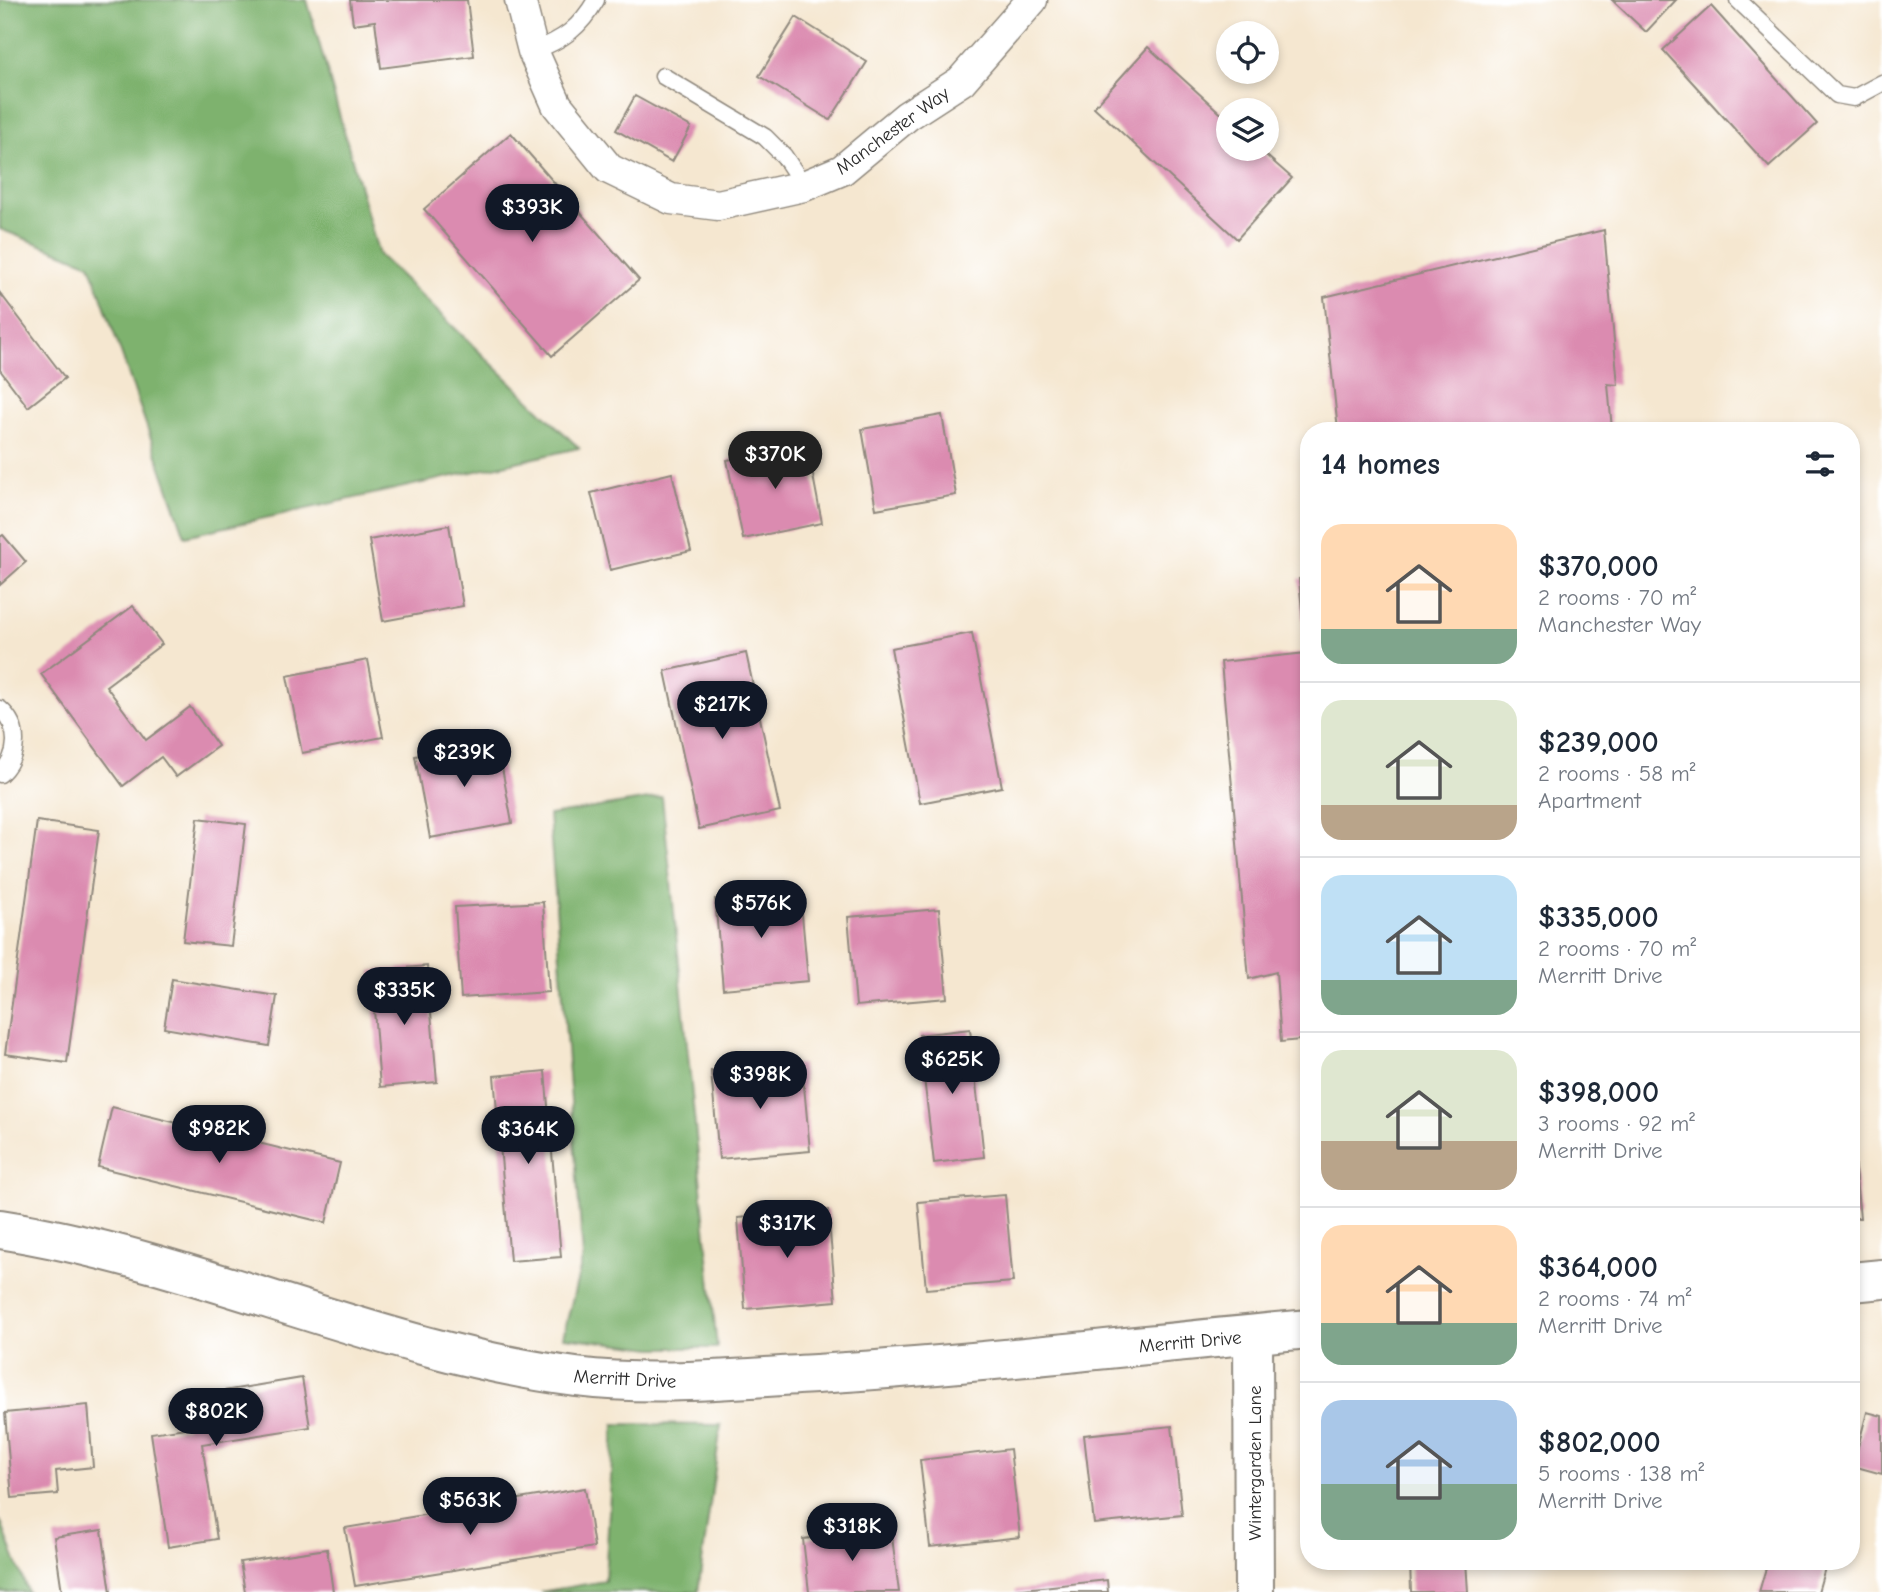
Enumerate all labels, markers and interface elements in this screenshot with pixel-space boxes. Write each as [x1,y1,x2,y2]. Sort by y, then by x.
map controls [1216,21,1279,161]
button: locate [1216,21,1279,84]
street label: Manchester Way [832,82,954,179]
button: layers [1216,98,1279,161]
pin: $393K [483,184,581,244]
text: $393K [501,193,563,220]
pin: $370K [726,432,824,491]
text: $370K [744,440,806,467]
icon: filters [1801,445,1839,483]
text: 14 homes [1321,447,1440,482]
text: $370,000 [1538,549,1659,584]
icon: home [1377,552,1461,636]
text: 2 rooms · 70 m² [1538,584,1696,611]
text: Manchester Way [1538,611,1701,638]
pin: $217K [673,682,771,741]
text: $217K [693,690,751,717]
text: $239,000 [1538,725,1659,760]
icon: home [1377,728,1461,812]
pin: $239K [415,730,513,789]
text: $239K [433,738,495,765]
text: 2 rooms · 58 m² [1538,760,1696,787]
text: Apartment [1538,787,1641,814]
pin: $576K [712,880,810,940]
text: $576K [731,889,791,916]
text: $335,000 [1538,900,1659,935]
icon: home [1377,903,1461,987]
text: 2 rooms · 70 m² [1538,935,1696,962]
text: Merritt Drive [1538,962,1663,989]
pin: $335K [355,968,453,1027]
text: $335K [373,976,435,1003]
pin: $625K [903,1036,1001,1096]
text: $625K [921,1045,983,1072]
pin: $398K [711,1052,809,1111]
text: $398K [729,1060,791,1087]
text: $398,000 [1538,1075,1659,1110]
icon: home [1377,1078,1461,1162]
pin: $982K [170,1106,268,1165]
pin: $364K [479,1106,577,1166]
text: 3 rooms · 92 m² [1538,1110,1695,1137]
text: $982K [188,1114,250,1141]
text: $364K [498,1115,558,1142]
text: Merritt Drive [1538,1137,1663,1164]
pin: $317K [738,1200,836,1260]
text: $317K [758,1209,816,1236]
text: $364,000 [1538,1250,1658,1285]
icon: home [1377,1253,1461,1337]
text: 2 rooms · 74 m² [1538,1285,1691,1312]
text: Merritt Drive [1538,1312,1663,1339]
street label: Merritt Drive [1138,1327,1242,1357]
street label: Merritt Drive [573,1365,677,1393]
street label: Wintergarden Lane [1244,1386,1266,1540]
pin: $802K [167,1388,265,1448]
text: $802K [184,1397,248,1424]
text: $802,000 [1538,1425,1661,1460]
icon: home [1377,1428,1461,1512]
text: 5 rooms · 138 m² [1538,1460,1704,1487]
pin: $563K [421,1478,519,1537]
text: $563K [439,1486,501,1513]
text: Merritt Drive [1538,1487,1663,1514]
pin: $318K [803,1504,901,1563]
text: $318K [823,1512,881,1539]

